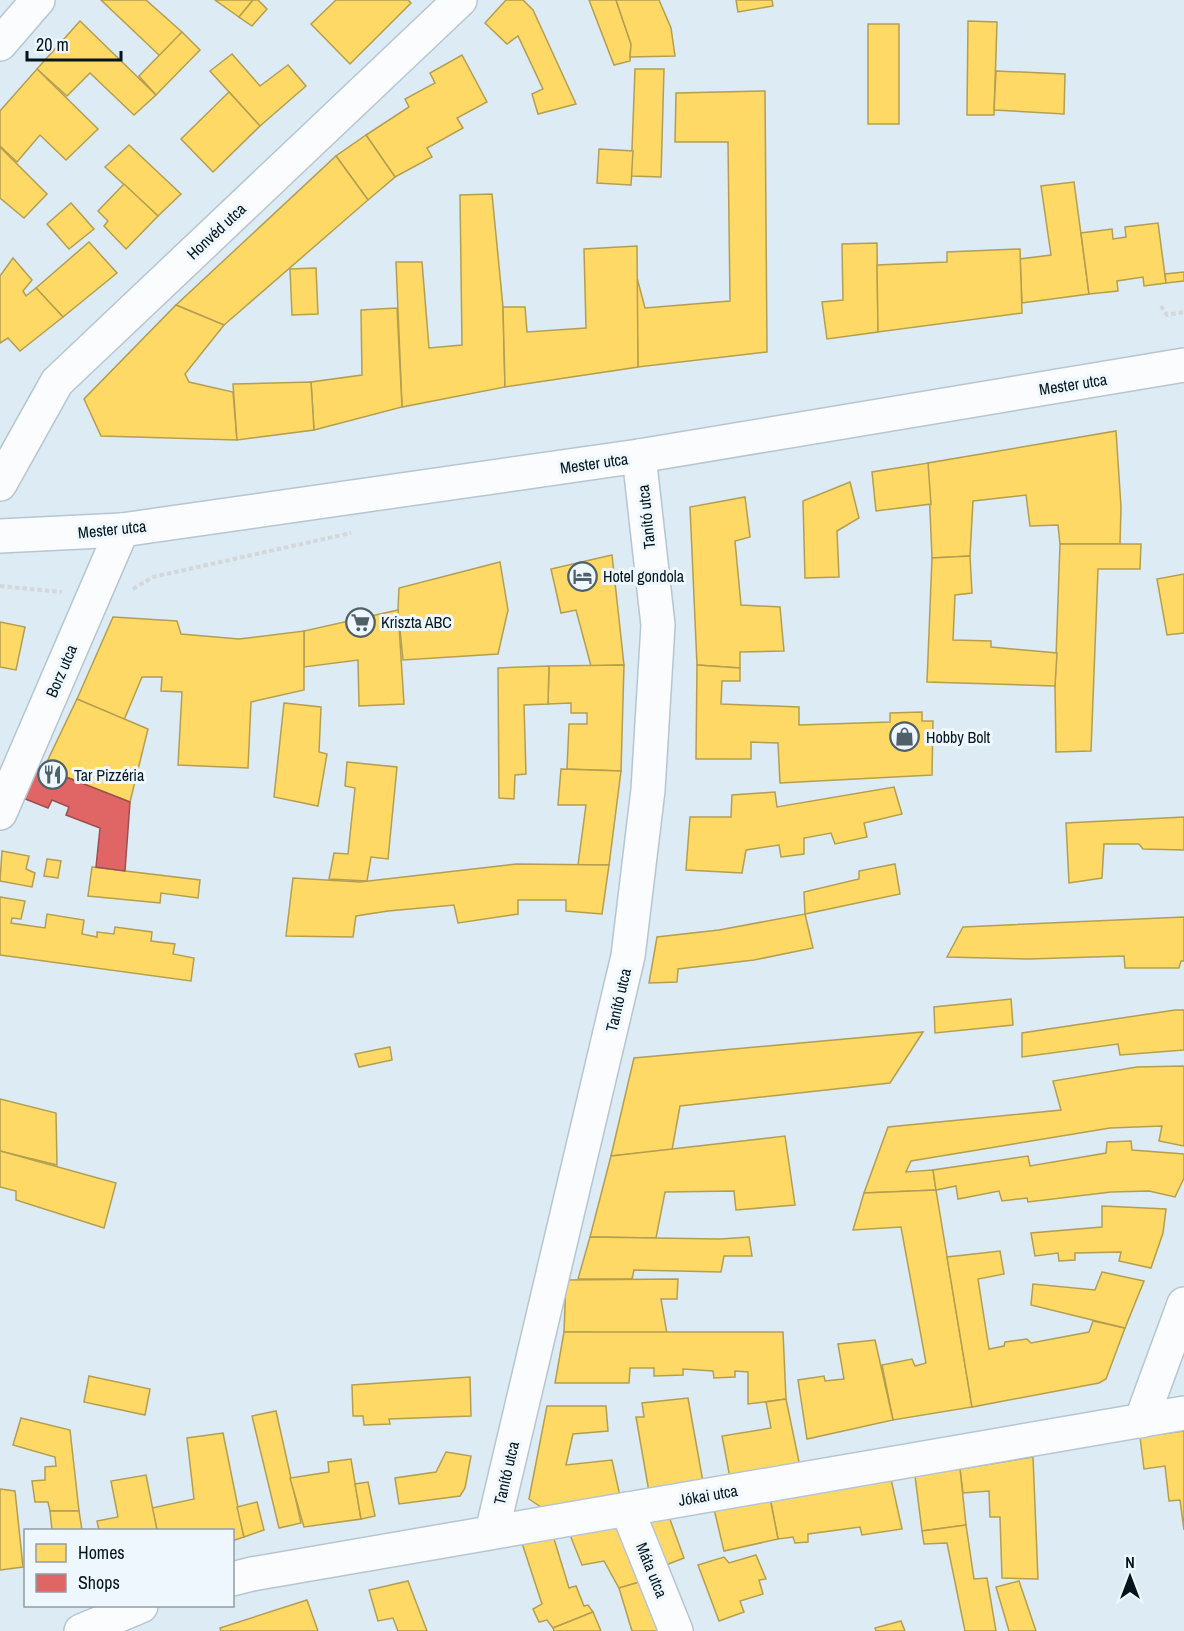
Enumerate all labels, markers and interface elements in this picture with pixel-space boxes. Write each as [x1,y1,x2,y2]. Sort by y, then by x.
scale bar [27,24,122,62]
text: 20 m [36,32,69,57]
street label: Honvéd utca [182,197,251,264]
street label: Mester utca [1037,368,1109,400]
street label: Mester utca [559,447,630,479]
street label: Tanító utca [632,483,660,550]
street label: Mester utca [77,514,148,544]
hotel icon: Hotel gondola [566,560,598,592]
place label: Hotel gondola [603,565,685,587]
supermarket icon: Kriszta ABC [344,606,376,638]
place label: Kriszta ABC [381,611,452,633]
street label: Borz utca [40,641,82,701]
shop icon: Hobby Bolt [889,721,921,753]
place label: Hobby Bolt [926,726,991,748]
restaurant icon: Tar Pizzéria [37,759,69,791]
place label: Tar Pizzéria [74,764,145,786]
street label: Tanító utca [600,965,636,1034]
street label: Tanító utca [488,1438,524,1507]
street label: Jókai utca [677,1479,740,1511]
legend [24,1529,234,1607]
street label: Máta utca [631,1539,673,1601]
text: Homes [78,1540,125,1565]
north arrow [1100,1547,1160,1607]
text: N [1125,1551,1135,1573]
text: Shops [78,1570,120,1595]

